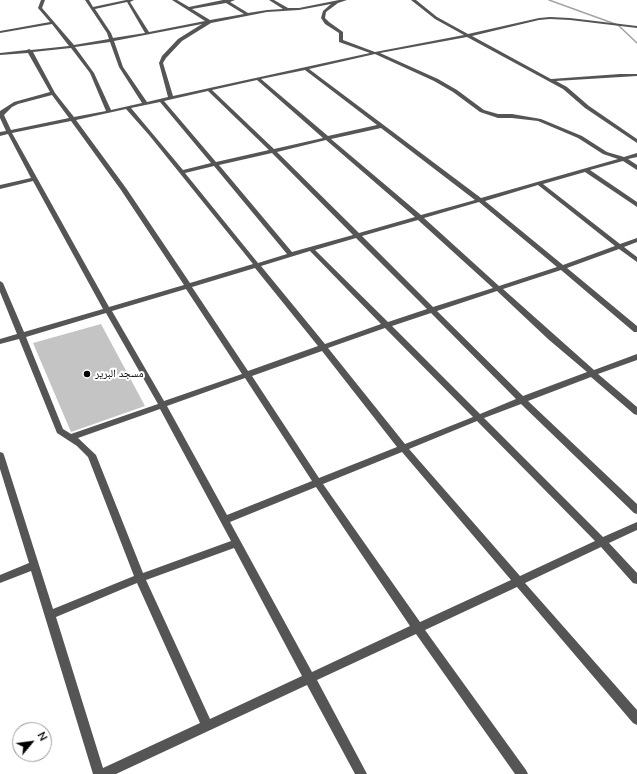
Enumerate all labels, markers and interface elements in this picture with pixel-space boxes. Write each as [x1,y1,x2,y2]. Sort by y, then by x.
place label: مسجد البرير [95,367,143,381]
marker: مسجد البرير [82,369,92,379]
north arrow [12,722,52,762]
text: N [33,729,51,744]

